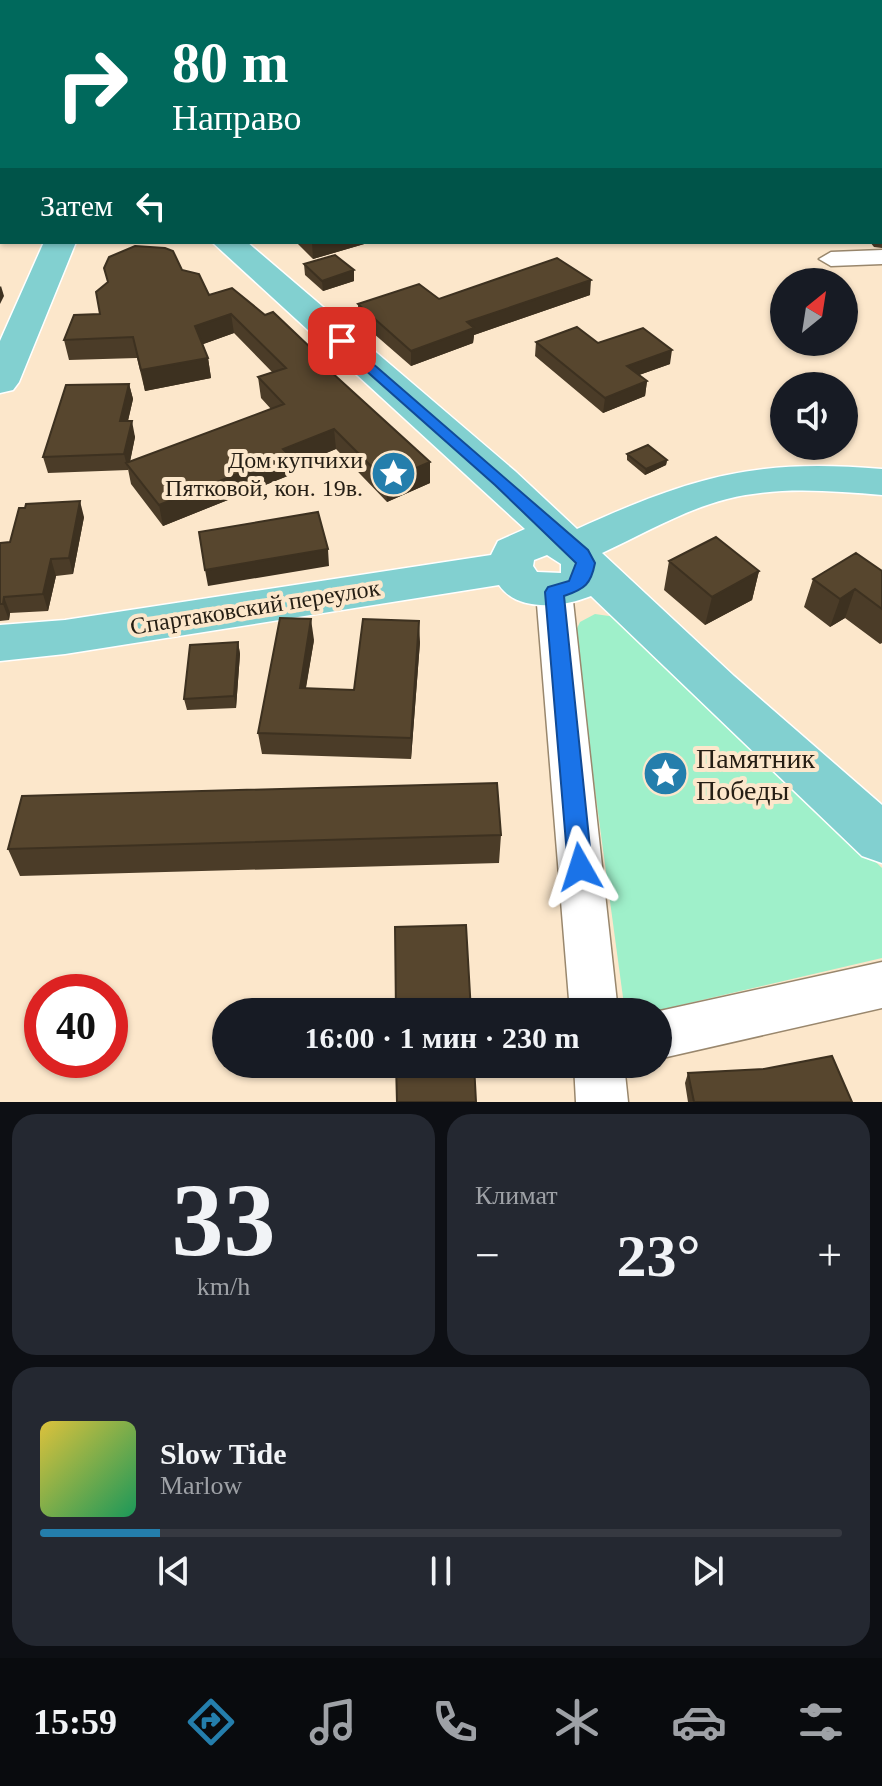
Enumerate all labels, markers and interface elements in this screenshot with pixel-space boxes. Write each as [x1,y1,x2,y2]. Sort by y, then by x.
icon: right [40,32,144,136]
text: 80 m [172,32,289,94]
text: Направо [172,98,302,138]
icon: left [129,184,173,228]
text: Затем [40,189,113,222]
north arrow [770,268,858,356]
map controls [770,268,858,460]
pin [308,307,376,375]
icon: arrive [320,319,364,363]
button: sound [770,372,858,460]
place label: Дом купчихи Пятковой, кон. 19в. [165,447,363,501]
place icon: Дом купчихи Пятковой, кон. 19в. [370,450,418,498]
street label: Спартаковский переулок [128,574,382,640]
place label: Памятник Победы [696,743,815,806]
place icon: Памятник Победы [641,750,689,798]
position arrow [538,825,622,909]
speed limit sign: 40 [24,974,128,1078]
text: 16:00 · 1 мин · 230 m [305,1021,580,1054]
text: 33 [172,1162,276,1277]
text: Климат [475,1181,558,1210]
text: 23° [617,1223,701,1289]
text: − [475,1231,500,1280]
text: + [817,1231,842,1280]
text: km/h [197,1272,250,1301]
text: Slow Tide [160,1437,286,1470]
text: Marlow [160,1471,242,1500]
icon: previous [152,1549,196,1593]
icon: pause [419,1549,463,1593]
icon: next [686,1549,730,1593]
icon: directions [183,1694,239,1750]
icon: music [305,1694,361,1750]
icon: phone [427,1694,483,1750]
icon: climate [549,1694,605,1750]
icon: car [671,1694,727,1750]
icon: filters [793,1694,849,1750]
text: 15:59 [33,1702,117,1742]

